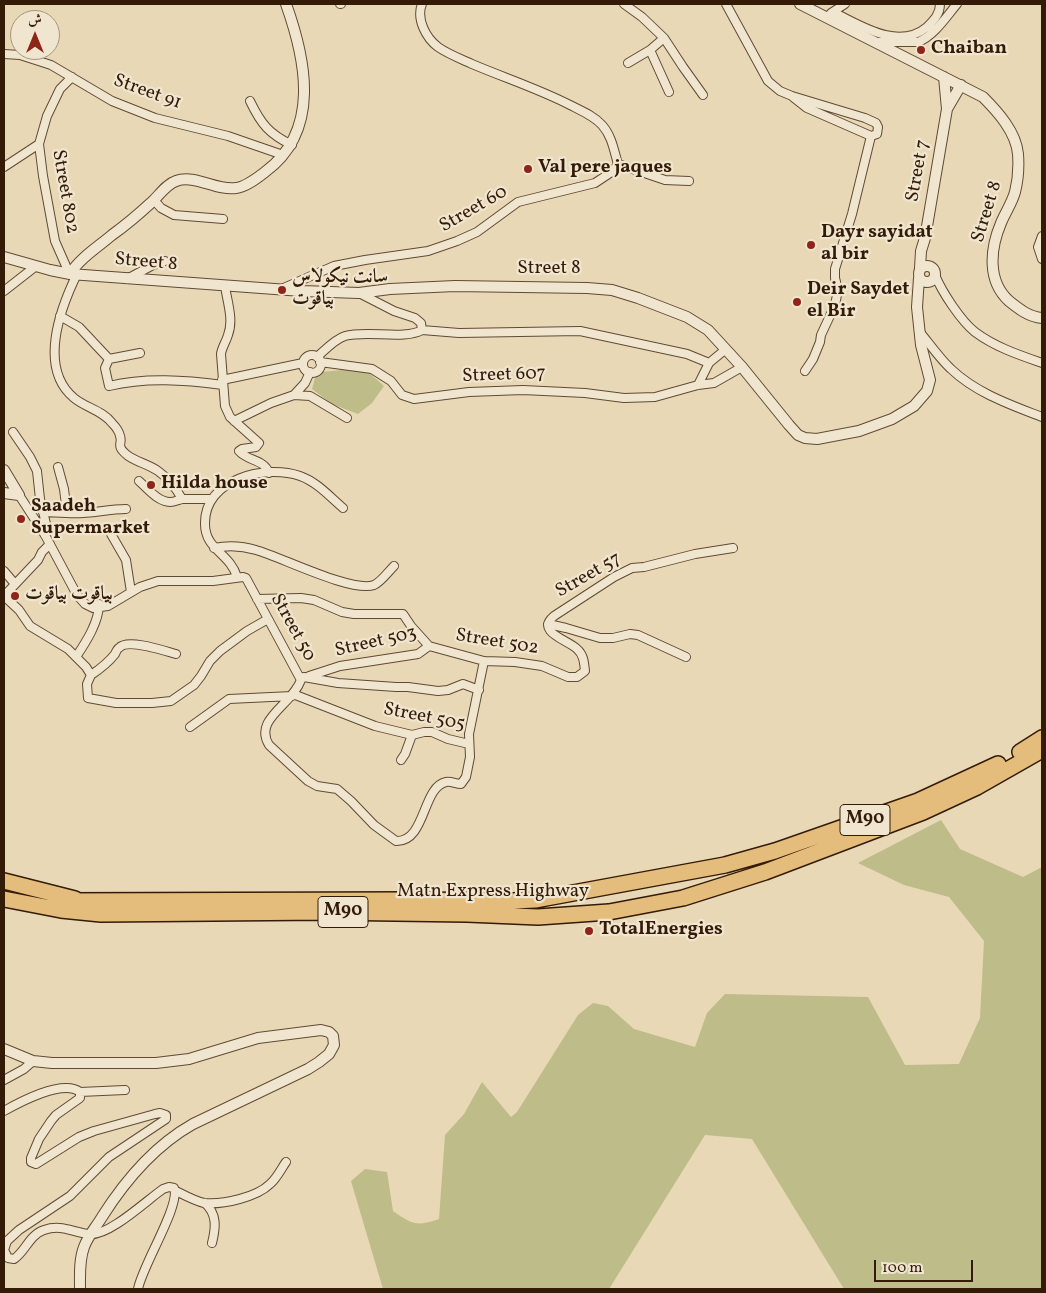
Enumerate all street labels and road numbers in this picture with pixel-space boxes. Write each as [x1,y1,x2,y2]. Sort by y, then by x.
street label: Street 91 [110,70,184,116]
street label: Street 7 [902,138,936,204]
street label: Street 802 [45,148,83,236]
street label: Street 8 [968,178,1008,246]
street label: Street 60 [436,181,512,239]
street label: Street 8 [114,249,178,277]
street label: Street 8 [517,259,581,281]
street label: Street 607 [462,363,546,389]
street label: Street 57 [552,548,626,604]
street label: Street 50 [264,590,320,666]
street label: Street 503 [333,623,419,663]
street label: Street 502 [454,625,540,661]
street label: Street 505 [381,699,467,737]
road number: M90 [840,804,890,836]
street label: Matn Express Highway [397,882,589,904]
road number: M90 [318,896,368,928]

